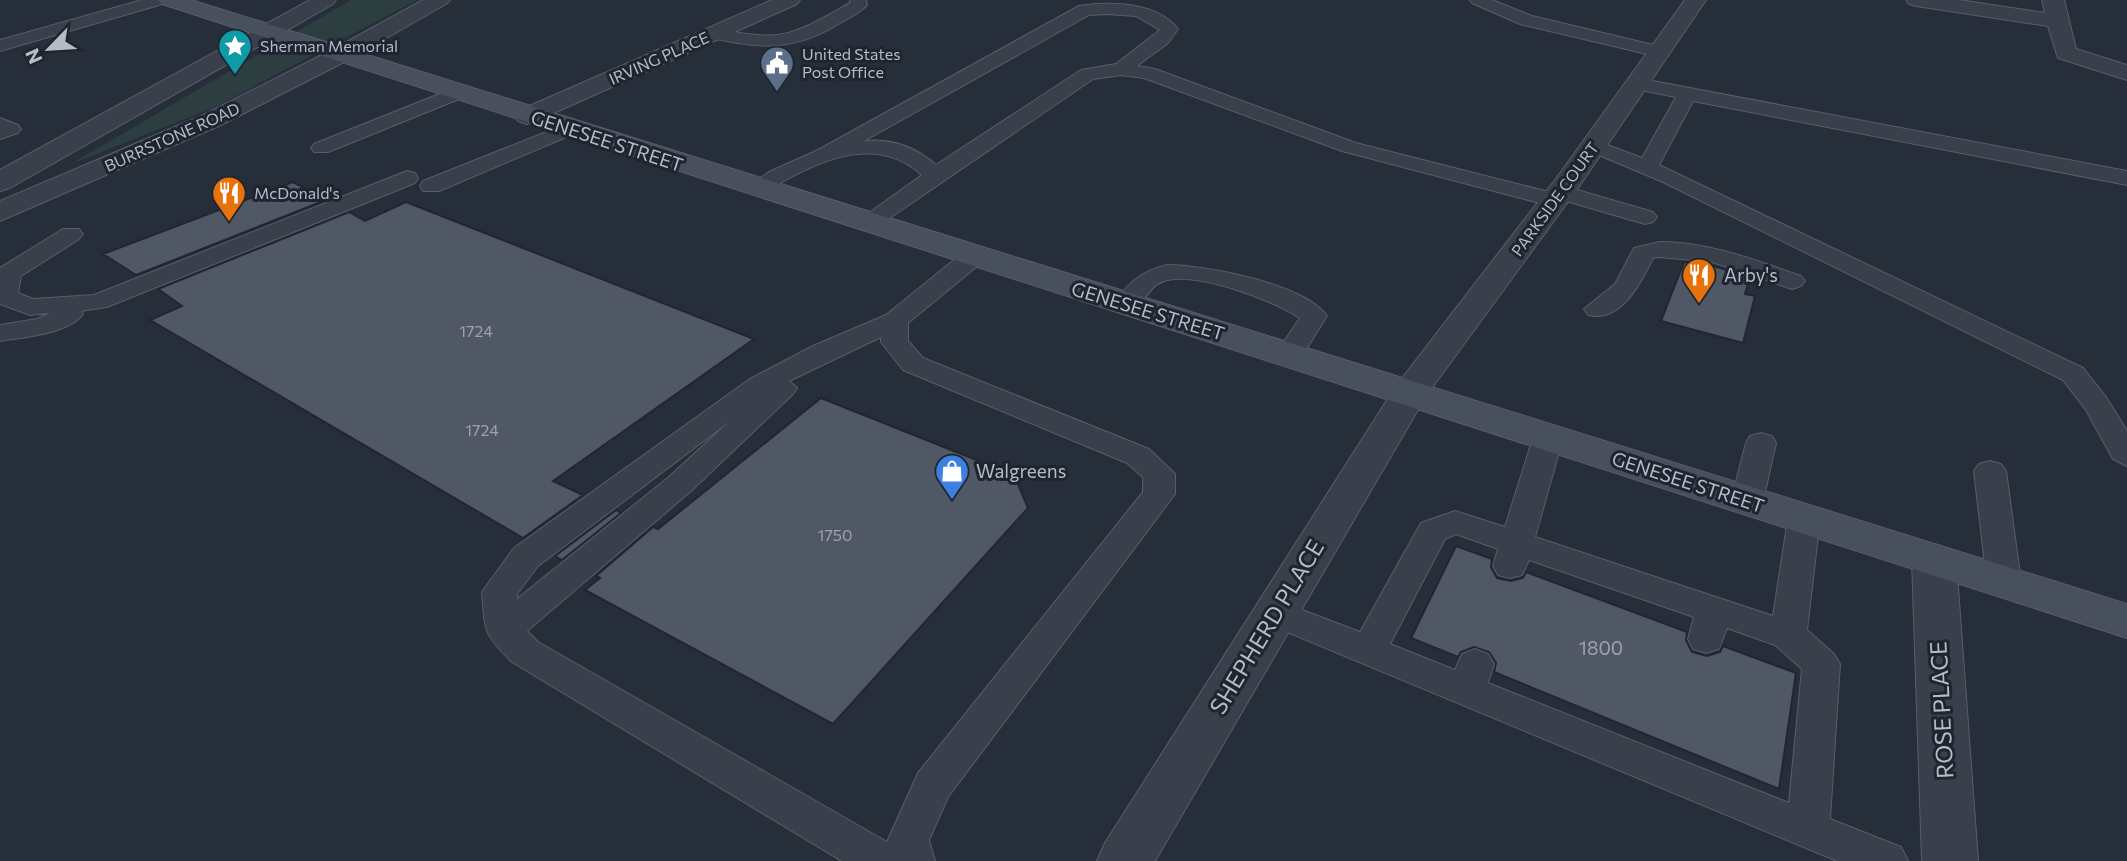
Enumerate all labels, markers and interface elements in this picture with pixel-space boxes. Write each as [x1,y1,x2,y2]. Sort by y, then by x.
north arrow [14,14,84,84]
place icon: Sherman Memorial [216,27,254,76]
street label: IRVING PLACE [606,27,712,88]
place label: Sherman Memorial [260,36,398,55]
public building icon: United States Post Office [758,44,796,93]
place label: United States Post Office [802,44,900,81]
text: N [20,45,47,68]
street label: BURRSTONE ROAD [101,98,242,175]
street label: GENESEE STREET [528,105,686,176]
street label: PARKSIDE COURT [1507,138,1602,259]
restaurant icon: McDonald's [210,174,248,223]
place label: McDonald's [254,183,340,202]
restaurant icon: Arby's [1680,256,1718,305]
place label: Arby's [1724,263,1778,286]
street label: GENESEE STREET [1069,276,1227,345]
house number: 1724 [459,321,493,340]
house number: 1724 [465,420,499,439]
street label: GENESEE STREET [1609,446,1767,517]
shop icon: Walgreens [933,452,971,501]
place label: Walgreens [976,459,1066,482]
house number: 1750 [818,525,852,544]
street label: SHEPHERD PLACE [1203,534,1329,719]
house number: 1800 [1579,636,1623,659]
street label: ROSE PLACE [1923,641,1959,779]

